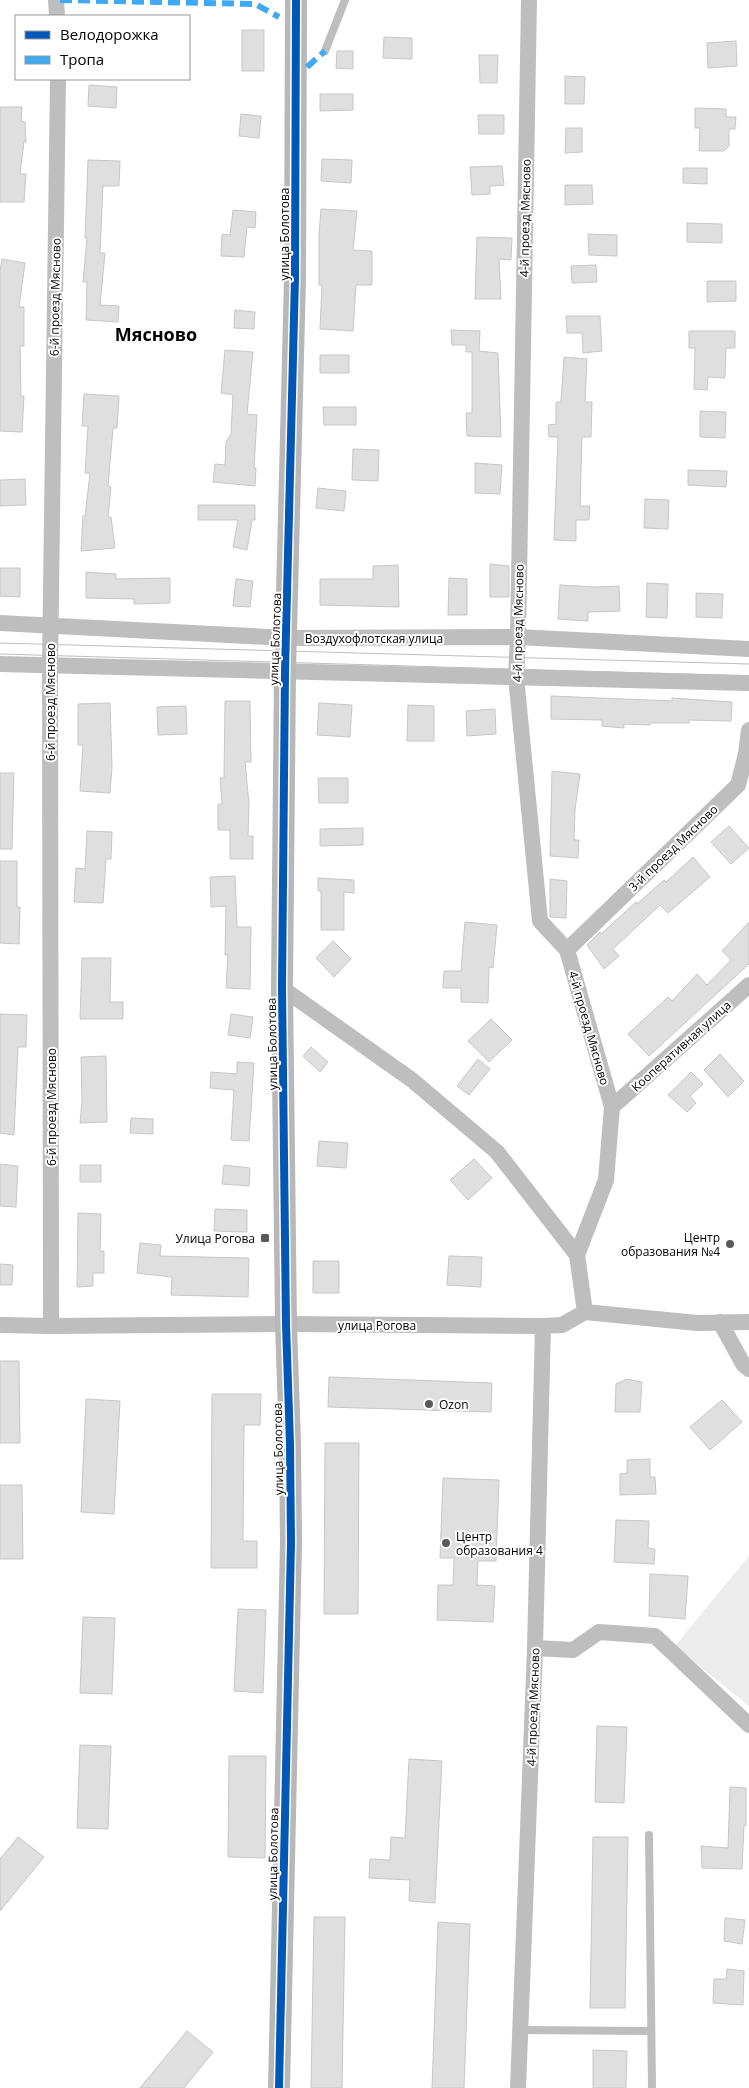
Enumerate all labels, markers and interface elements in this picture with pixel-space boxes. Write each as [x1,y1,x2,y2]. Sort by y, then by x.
legend [15,15,190,80]
text: Велодорожка [60,24,159,44]
text: Тропа [60,49,104,69]
street label: 4-й проезд Мясново [515,159,535,277]
street label: улица Болотова [276,188,293,280]
street label: 6-й проезд Мясново [45,238,65,356]
district label: Мясново [115,322,197,346]
street label: 4-й проезд Мясново [508,564,528,682]
street label: улица Болотова [265,592,285,686]
street label: Воздухофлотская улица [305,630,443,647]
street label: 6-й проезд Мясново [42,643,59,761]
street label: 3-й проезд Мясново [625,801,721,895]
street label: 4-й проезд Мясново [565,969,613,1087]
street label: улица Болотова [263,997,281,1091]
street label: Кооперативная улица [627,997,735,1095]
street label: 6-й проезд Мясново [43,1048,60,1166]
place label: Центр образования №4 [621,1229,720,1260]
place label: Улица Рогова [175,1230,255,1247]
marker: Улица Рогова [259,1232,271,1244]
marker: Центр образования №4 [724,1238,736,1250]
street label: улица Рогова [338,1317,416,1334]
place label: Ozon [439,1396,469,1413]
marker: Ozon [423,1398,435,1410]
street label: улица Болотова [269,1402,287,1496]
place label: Центр образования 4 [456,1528,543,1559]
marker: Центр образования 4 [440,1537,452,1549]
street label: 4-й проезд Мясново [522,1648,544,1766]
street label: улица Болотова [264,1807,282,1901]

